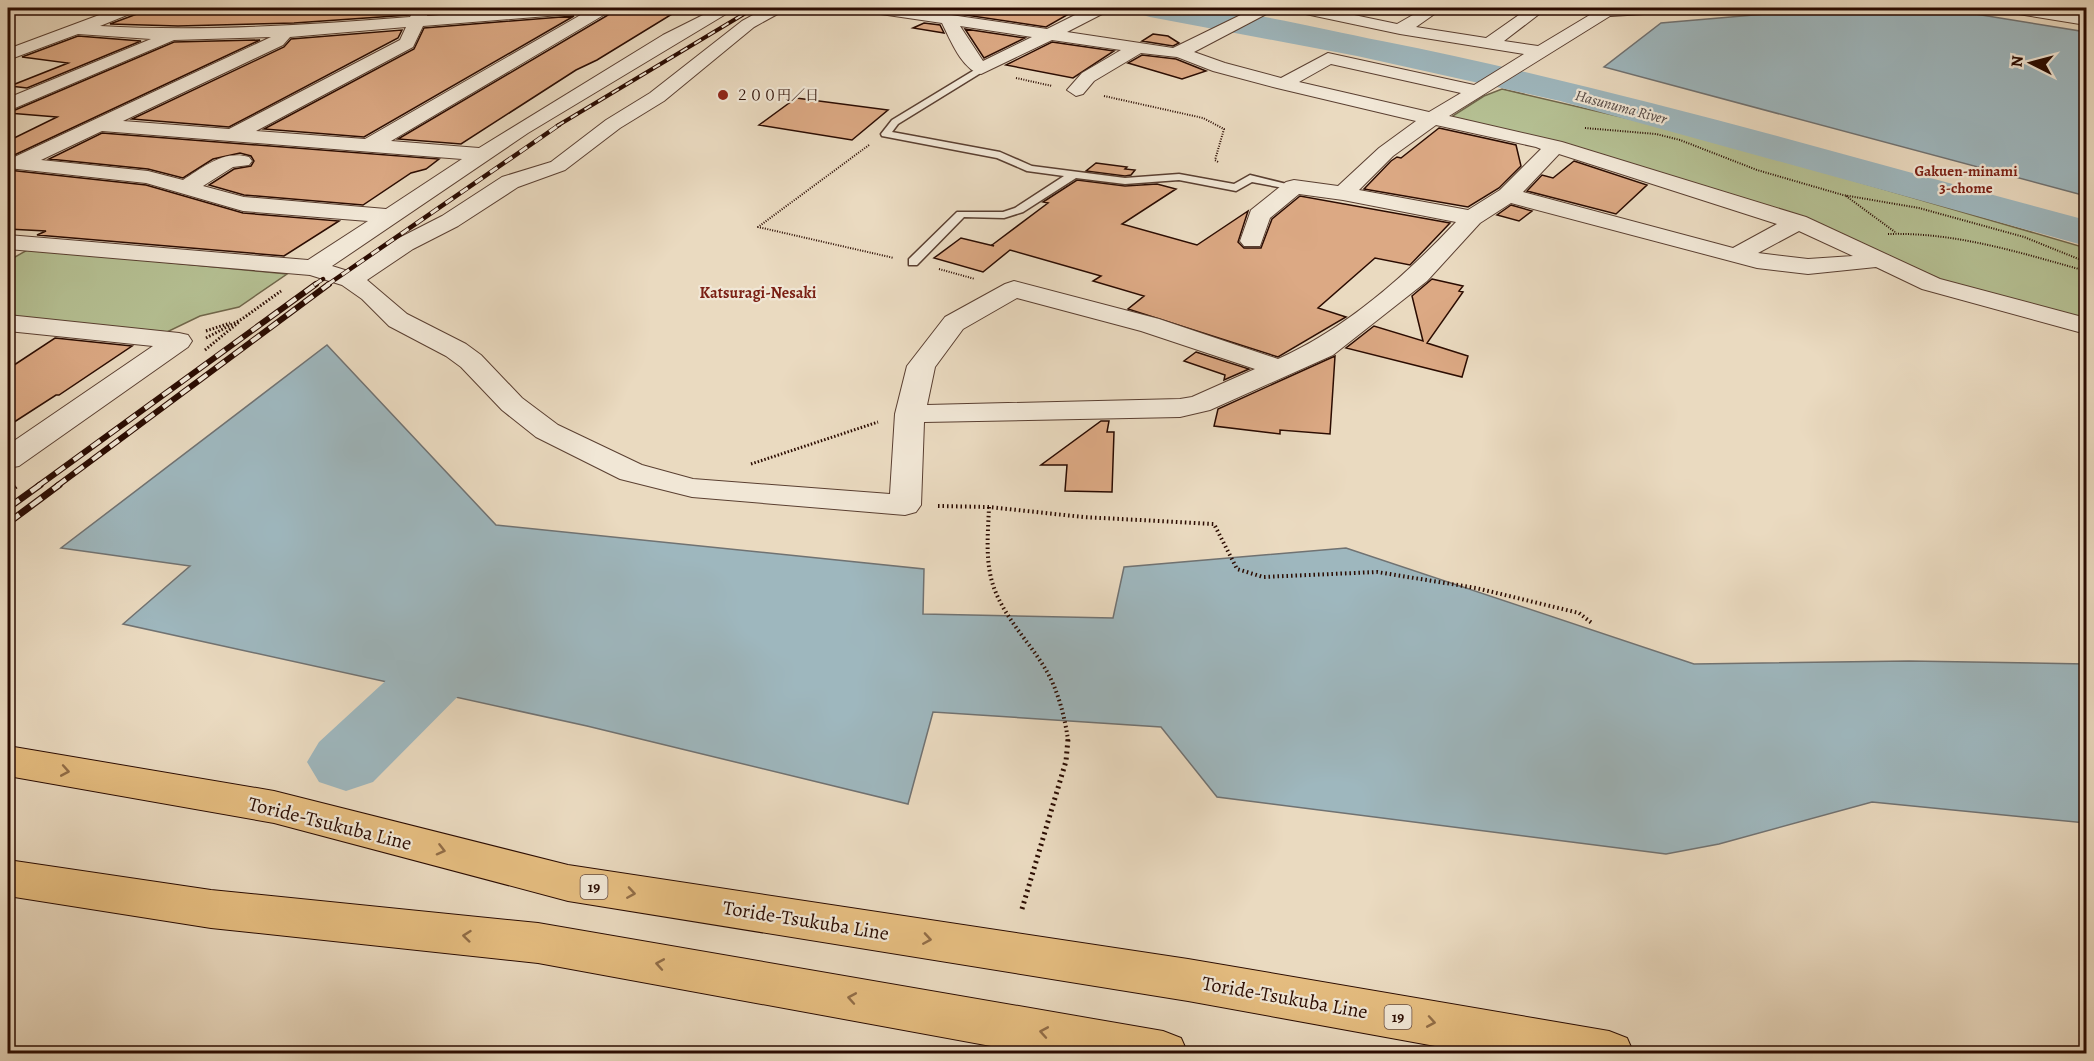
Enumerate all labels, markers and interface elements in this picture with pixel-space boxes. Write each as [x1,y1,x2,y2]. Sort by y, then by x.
north arrow [2001,33,2061,93]
text: N [2006,54,2029,68]
water label: Hasunuma River [1573,85,1670,129]
place label: ２００円／日 [735,86,819,105]
marker: ２００円／日 [716,88,730,102]
district label: Gakuen-minami 3-chome [1914,161,2018,198]
district label: Katsuragi-Nesaki [700,282,817,304]
one-way arrow [60,764,70,777]
street label: Toride-Tsukuba Line [245,790,415,857]
one-way arrow [435,843,445,856]
road number: 19 [580,875,608,899]
one-way arrow [626,886,635,898]
street label: Toride-Tsukuba Line [721,894,891,947]
one-way arrow [462,930,471,943]
one-way arrow [922,932,932,945]
one-way arrow [655,959,664,971]
street label: Toride-Tsukuba Line [1200,970,1370,1025]
one-way arrow [847,993,856,1005]
road number: 19 [1384,1005,1412,1029]
one-way arrow [1426,1015,1436,1028]
one-way arrow [1039,1027,1048,1039]

